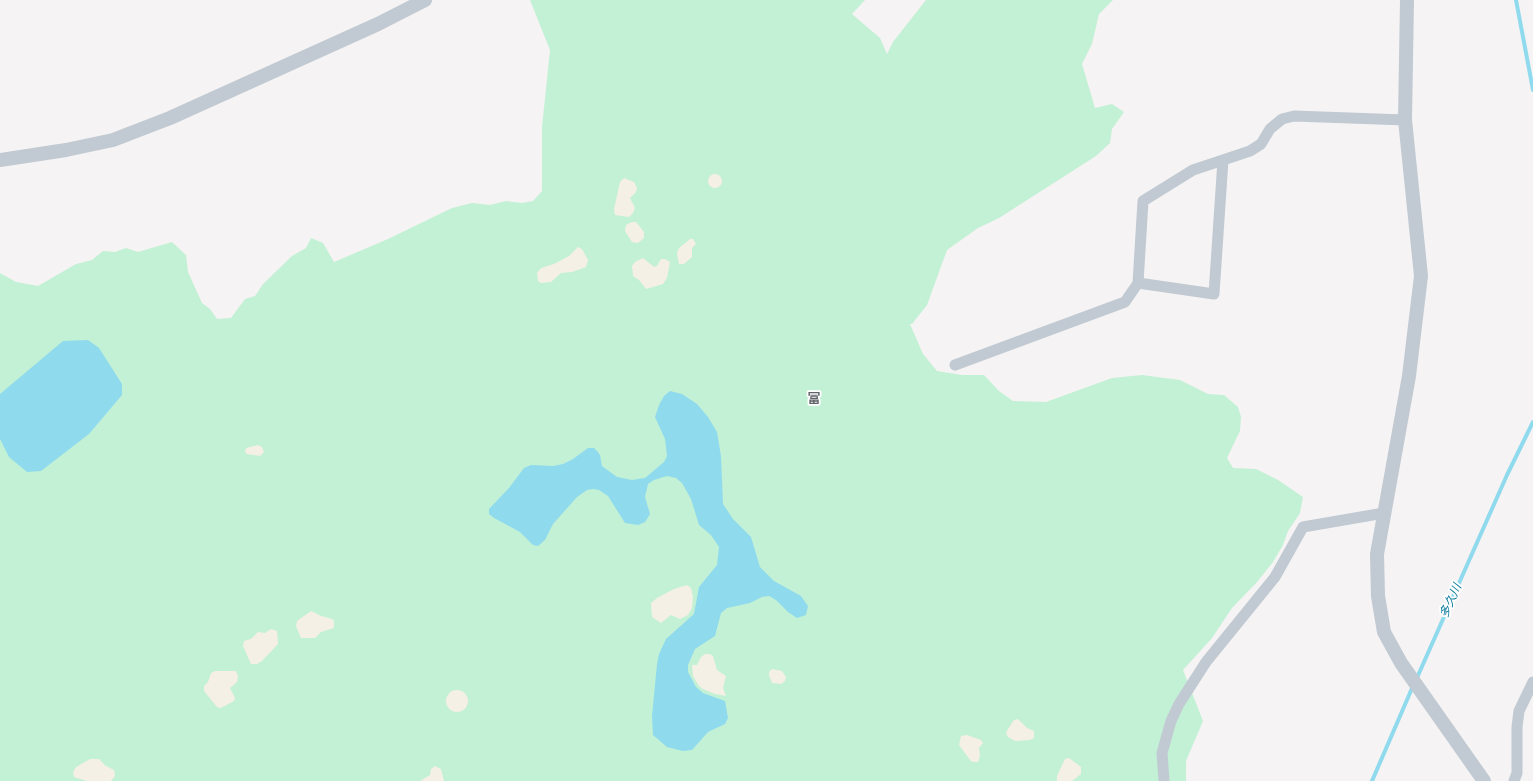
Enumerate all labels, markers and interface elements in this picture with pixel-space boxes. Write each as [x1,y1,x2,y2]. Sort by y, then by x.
district label: 富 [808,391,820,407]
water label: 多久川 [1437,582,1465,620]

